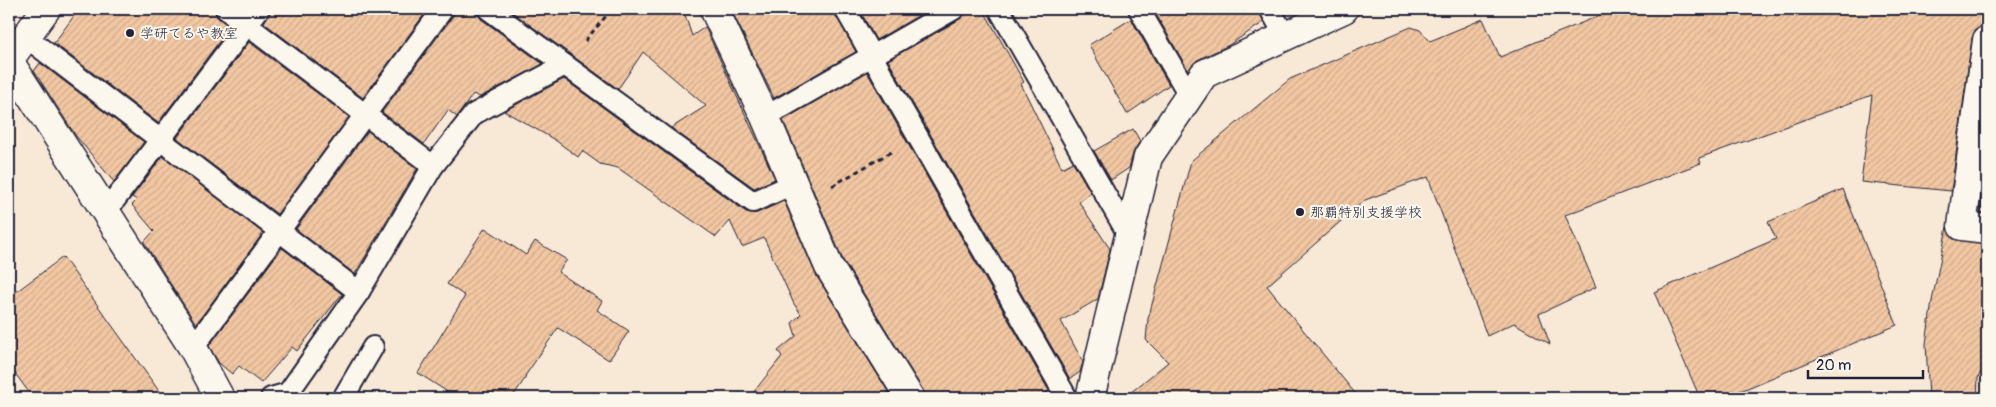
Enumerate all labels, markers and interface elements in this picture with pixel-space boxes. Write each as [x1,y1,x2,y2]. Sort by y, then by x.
place label: 学研てるや教室 [140,25,238,42]
marker: 学研てるや教室 [124,27,136,39]
place label: 那覇特別支援学校 [1310,204,1422,221]
marker: 那覇特別支援学校 [1294,206,1306,218]
scale bar [1808,347,1924,379]
text: 20 m [1816,356,1851,375]

